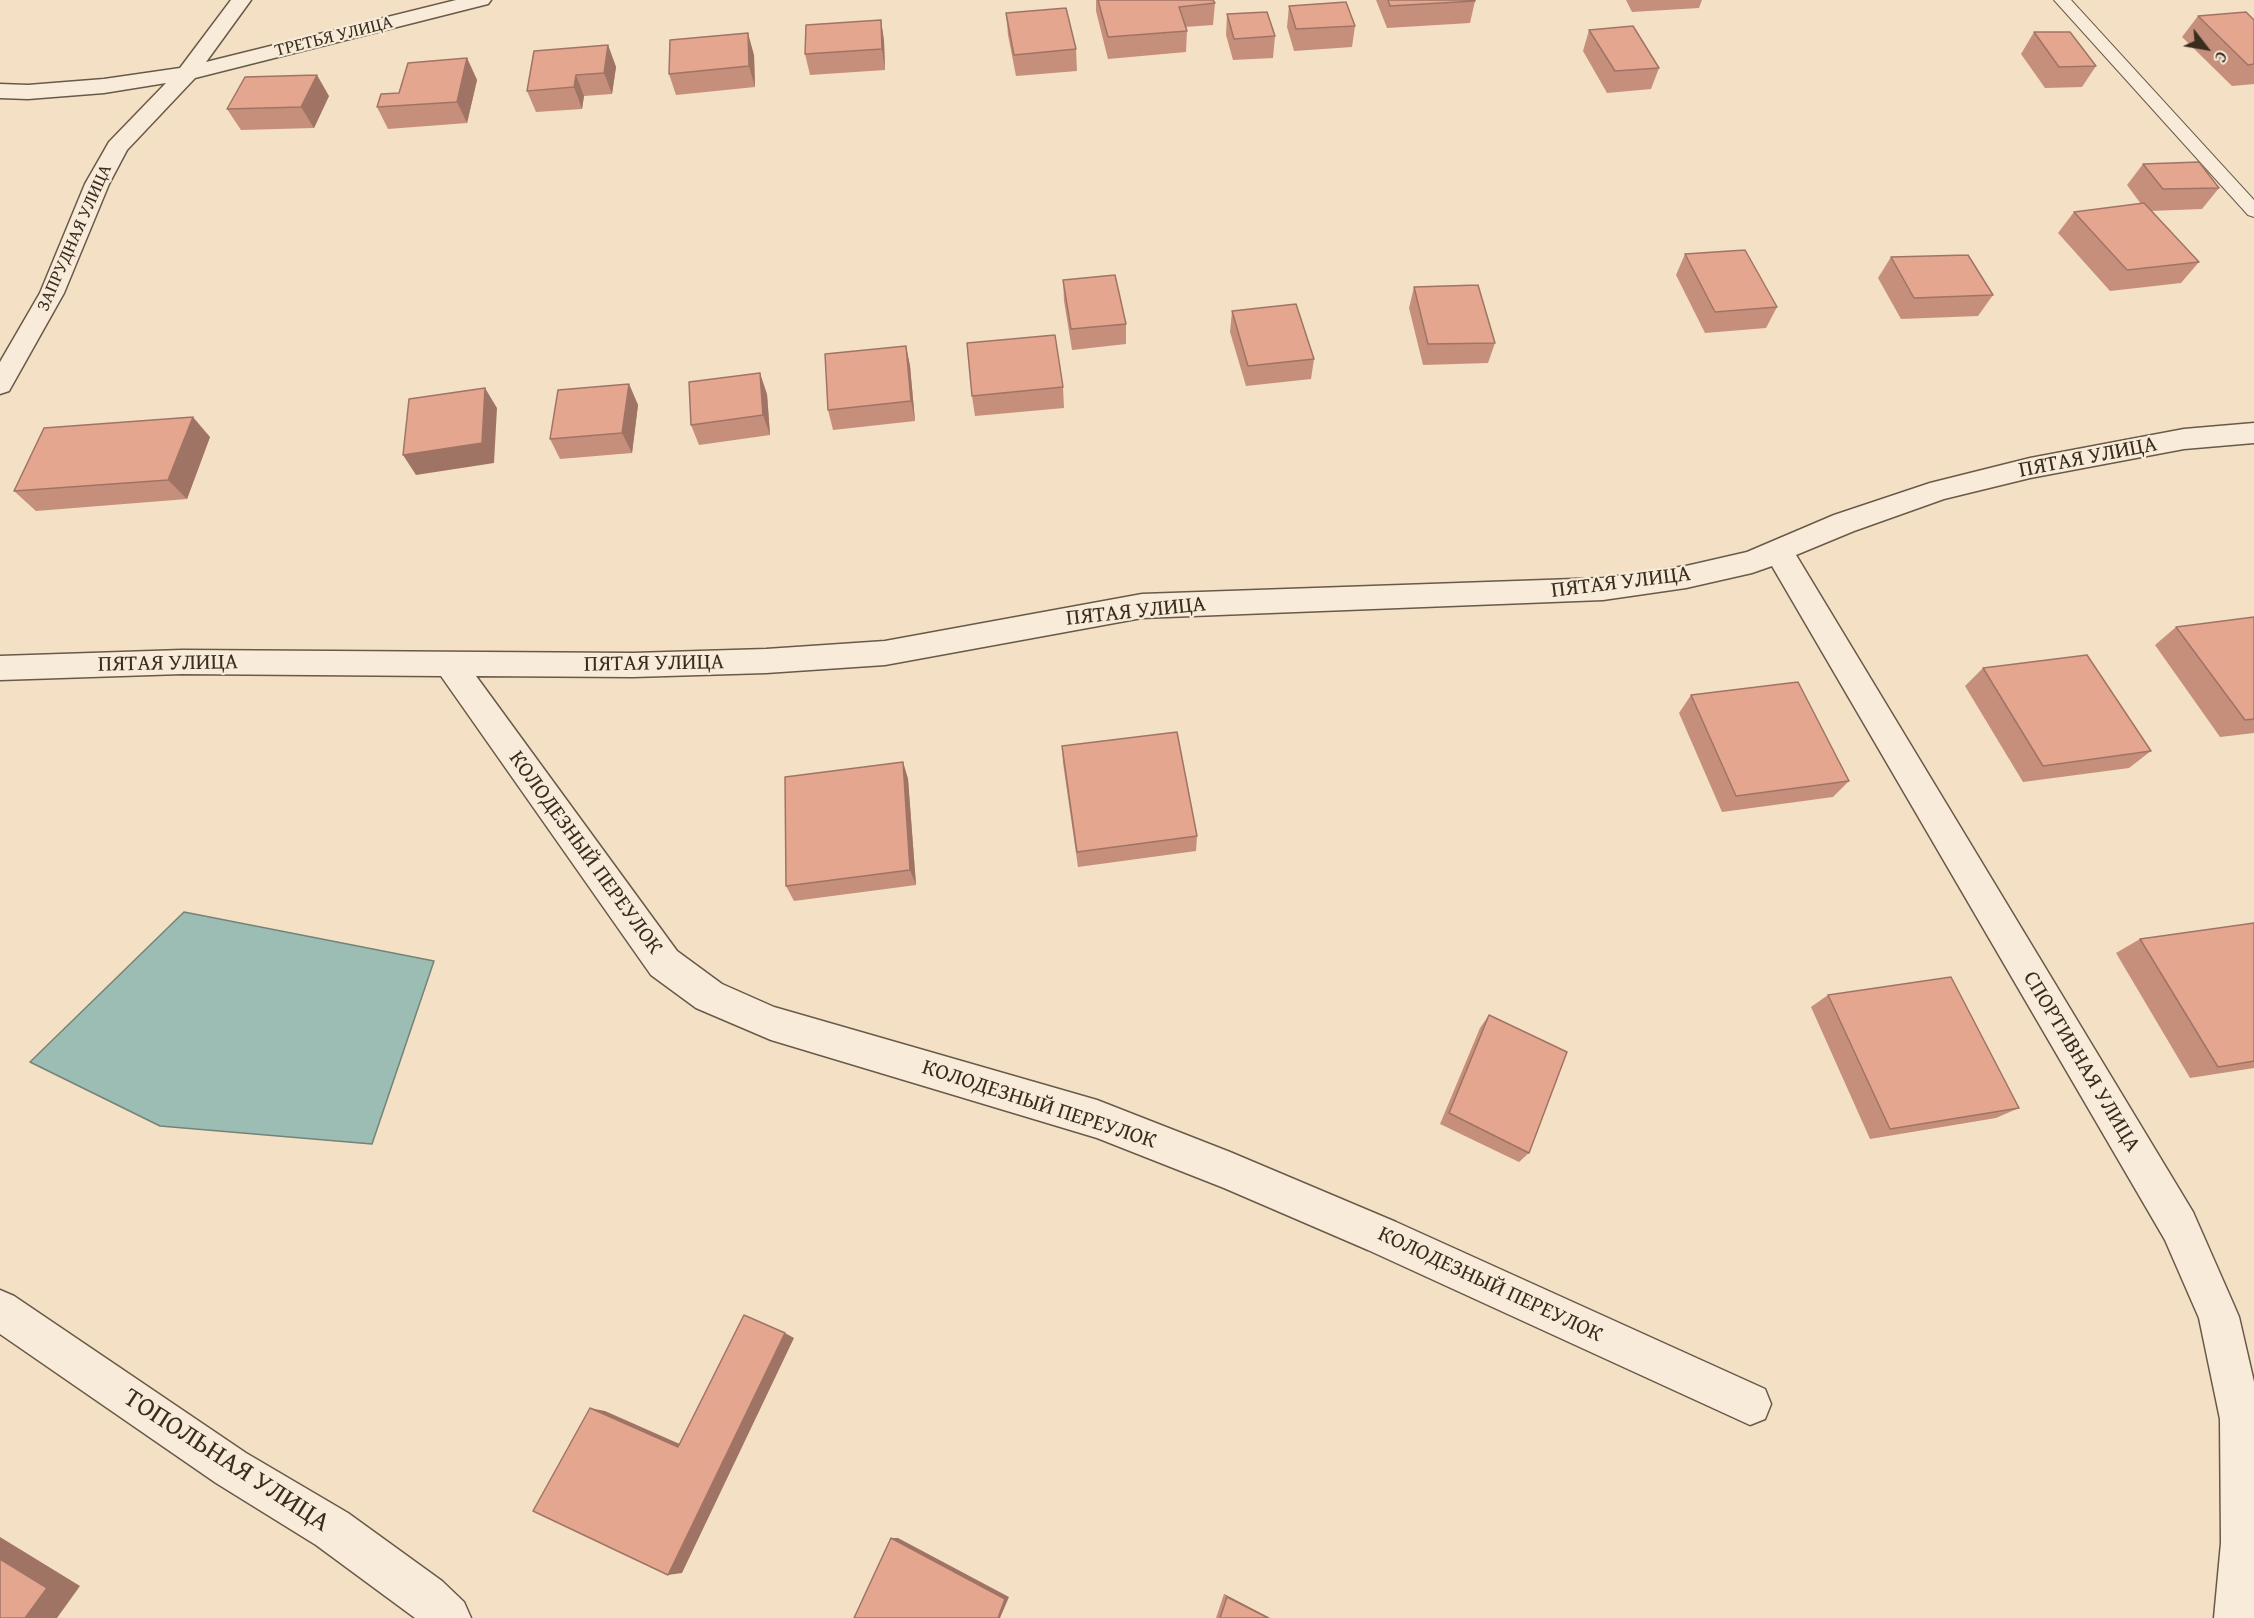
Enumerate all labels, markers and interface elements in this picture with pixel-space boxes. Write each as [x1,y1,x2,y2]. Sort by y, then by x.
street label: ТРЕТЬЯ УЛИЦА [273,12,395,62]
north arrow [2176,18,2236,78]
text: С [2209,47,2234,67]
street label: ЗАПРУДНАЯ УЛИЦА [33,161,117,315]
street label: ПЯТАЯ УЛИЦА [2017,432,2159,484]
street label: ПЯТАЯ УЛИЦА [1550,561,1692,605]
street label: ПЯТАЯ УЛИЦА [1065,592,1207,632]
street label: ПЯТАЯ УЛИЦА [98,650,238,678]
street label: ПЯТАЯ УЛИЦА [584,650,724,678]
street label: КОЛОДЕЗНЫЙ ПЕРЕУЛОК [502,746,668,960]
street label: СПОРТИВНАЯ УЛИЦА [2017,967,2145,1157]
street label: КОЛОДЕЗНЫЙ ПЕРЕУЛОК [919,1055,1159,1155]
street label: КОЛОДЕЗНЫЙ ПЕРЕУЛОК [1374,1221,1606,1349]
street label: ТОПОЛЬНАЯ УЛИЦА [117,1382,335,1540]

